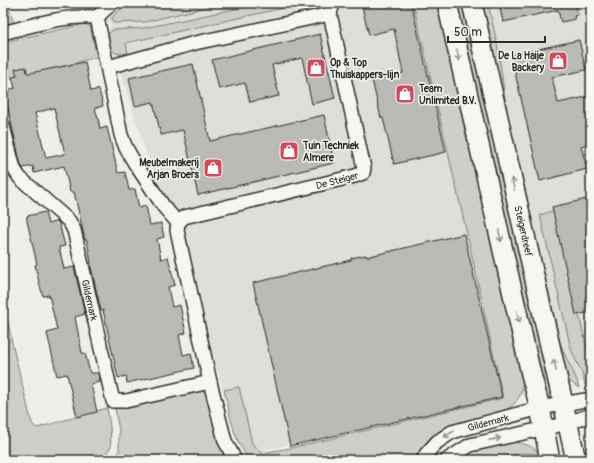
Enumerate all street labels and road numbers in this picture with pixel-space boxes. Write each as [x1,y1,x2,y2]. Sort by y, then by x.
street label: De Steiger [315,169,360,192]
street label: Steigerdreef [511,204,535,258]
street label: Gildemark [78,278,100,323]
street label: Gildemark [466,412,511,434]

